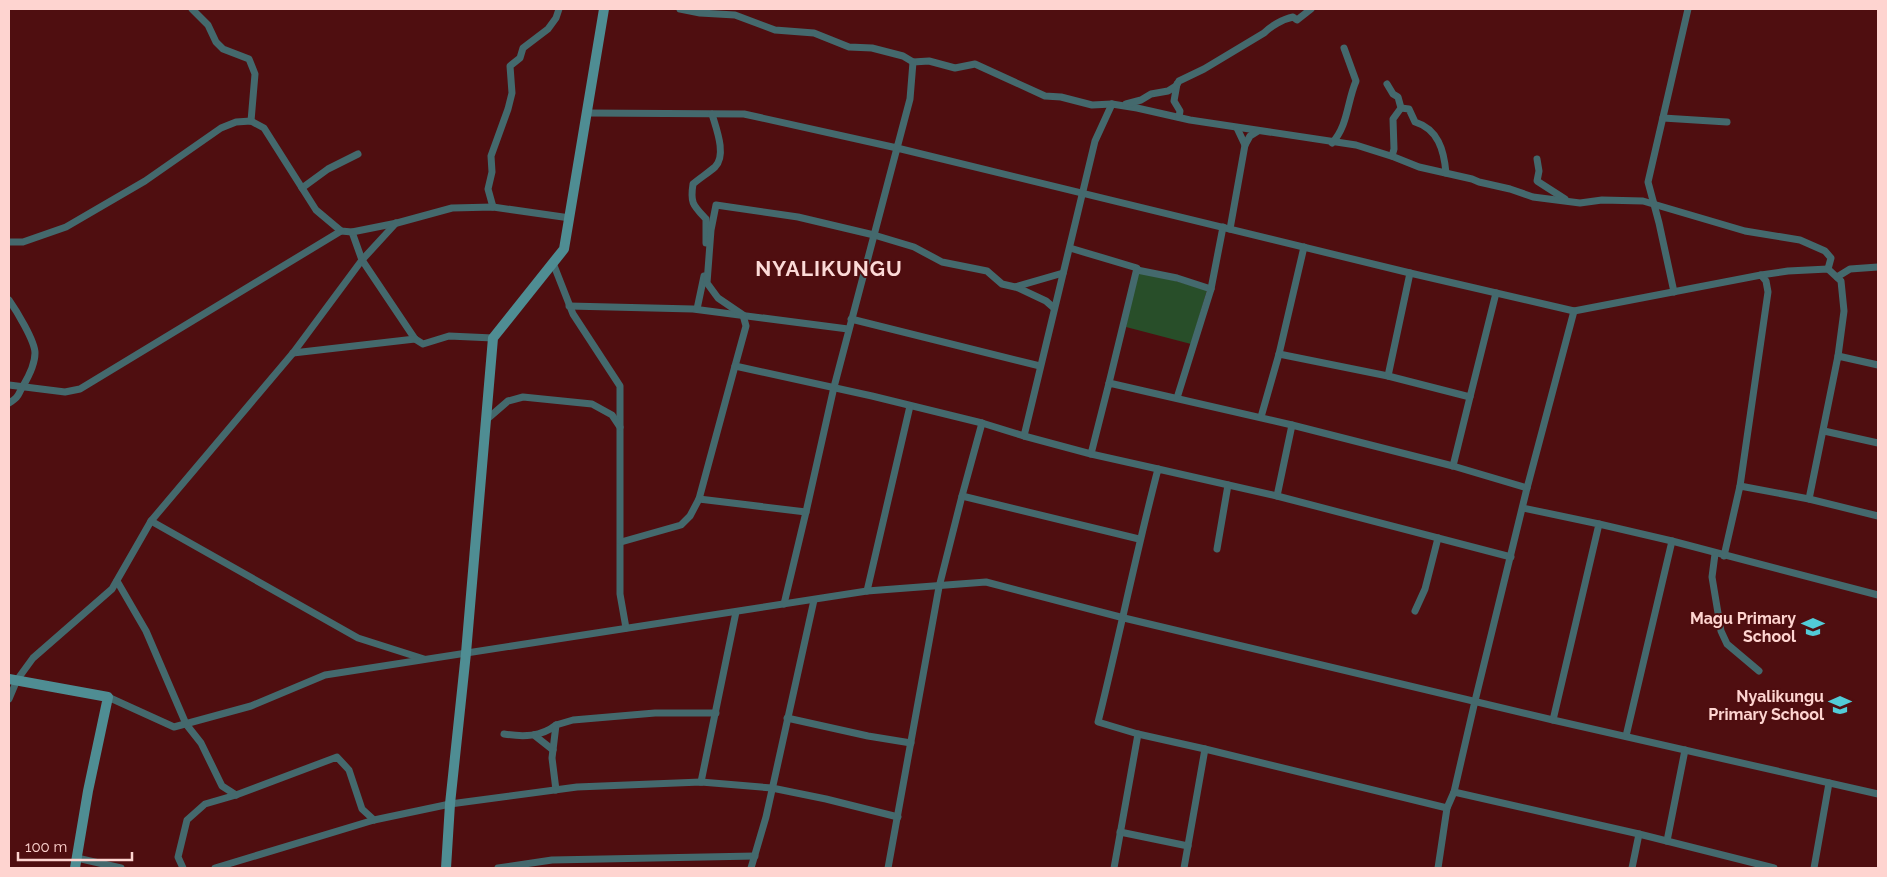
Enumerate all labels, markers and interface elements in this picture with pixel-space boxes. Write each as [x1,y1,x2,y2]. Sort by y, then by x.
district label: NYALIKUNGU [755,256,903,281]
place label: Magu Primary School [1690,609,1797,646]
school or university icon: Magu Primary School [1800,614,1826,640]
place label: Nyalikungu Primary School [1708,687,1825,724]
school or university icon: Nyalikungu Primary School [1827,692,1853,718]
scale bar [18,830,131,862]
text: 100 m [25,838,67,856]

